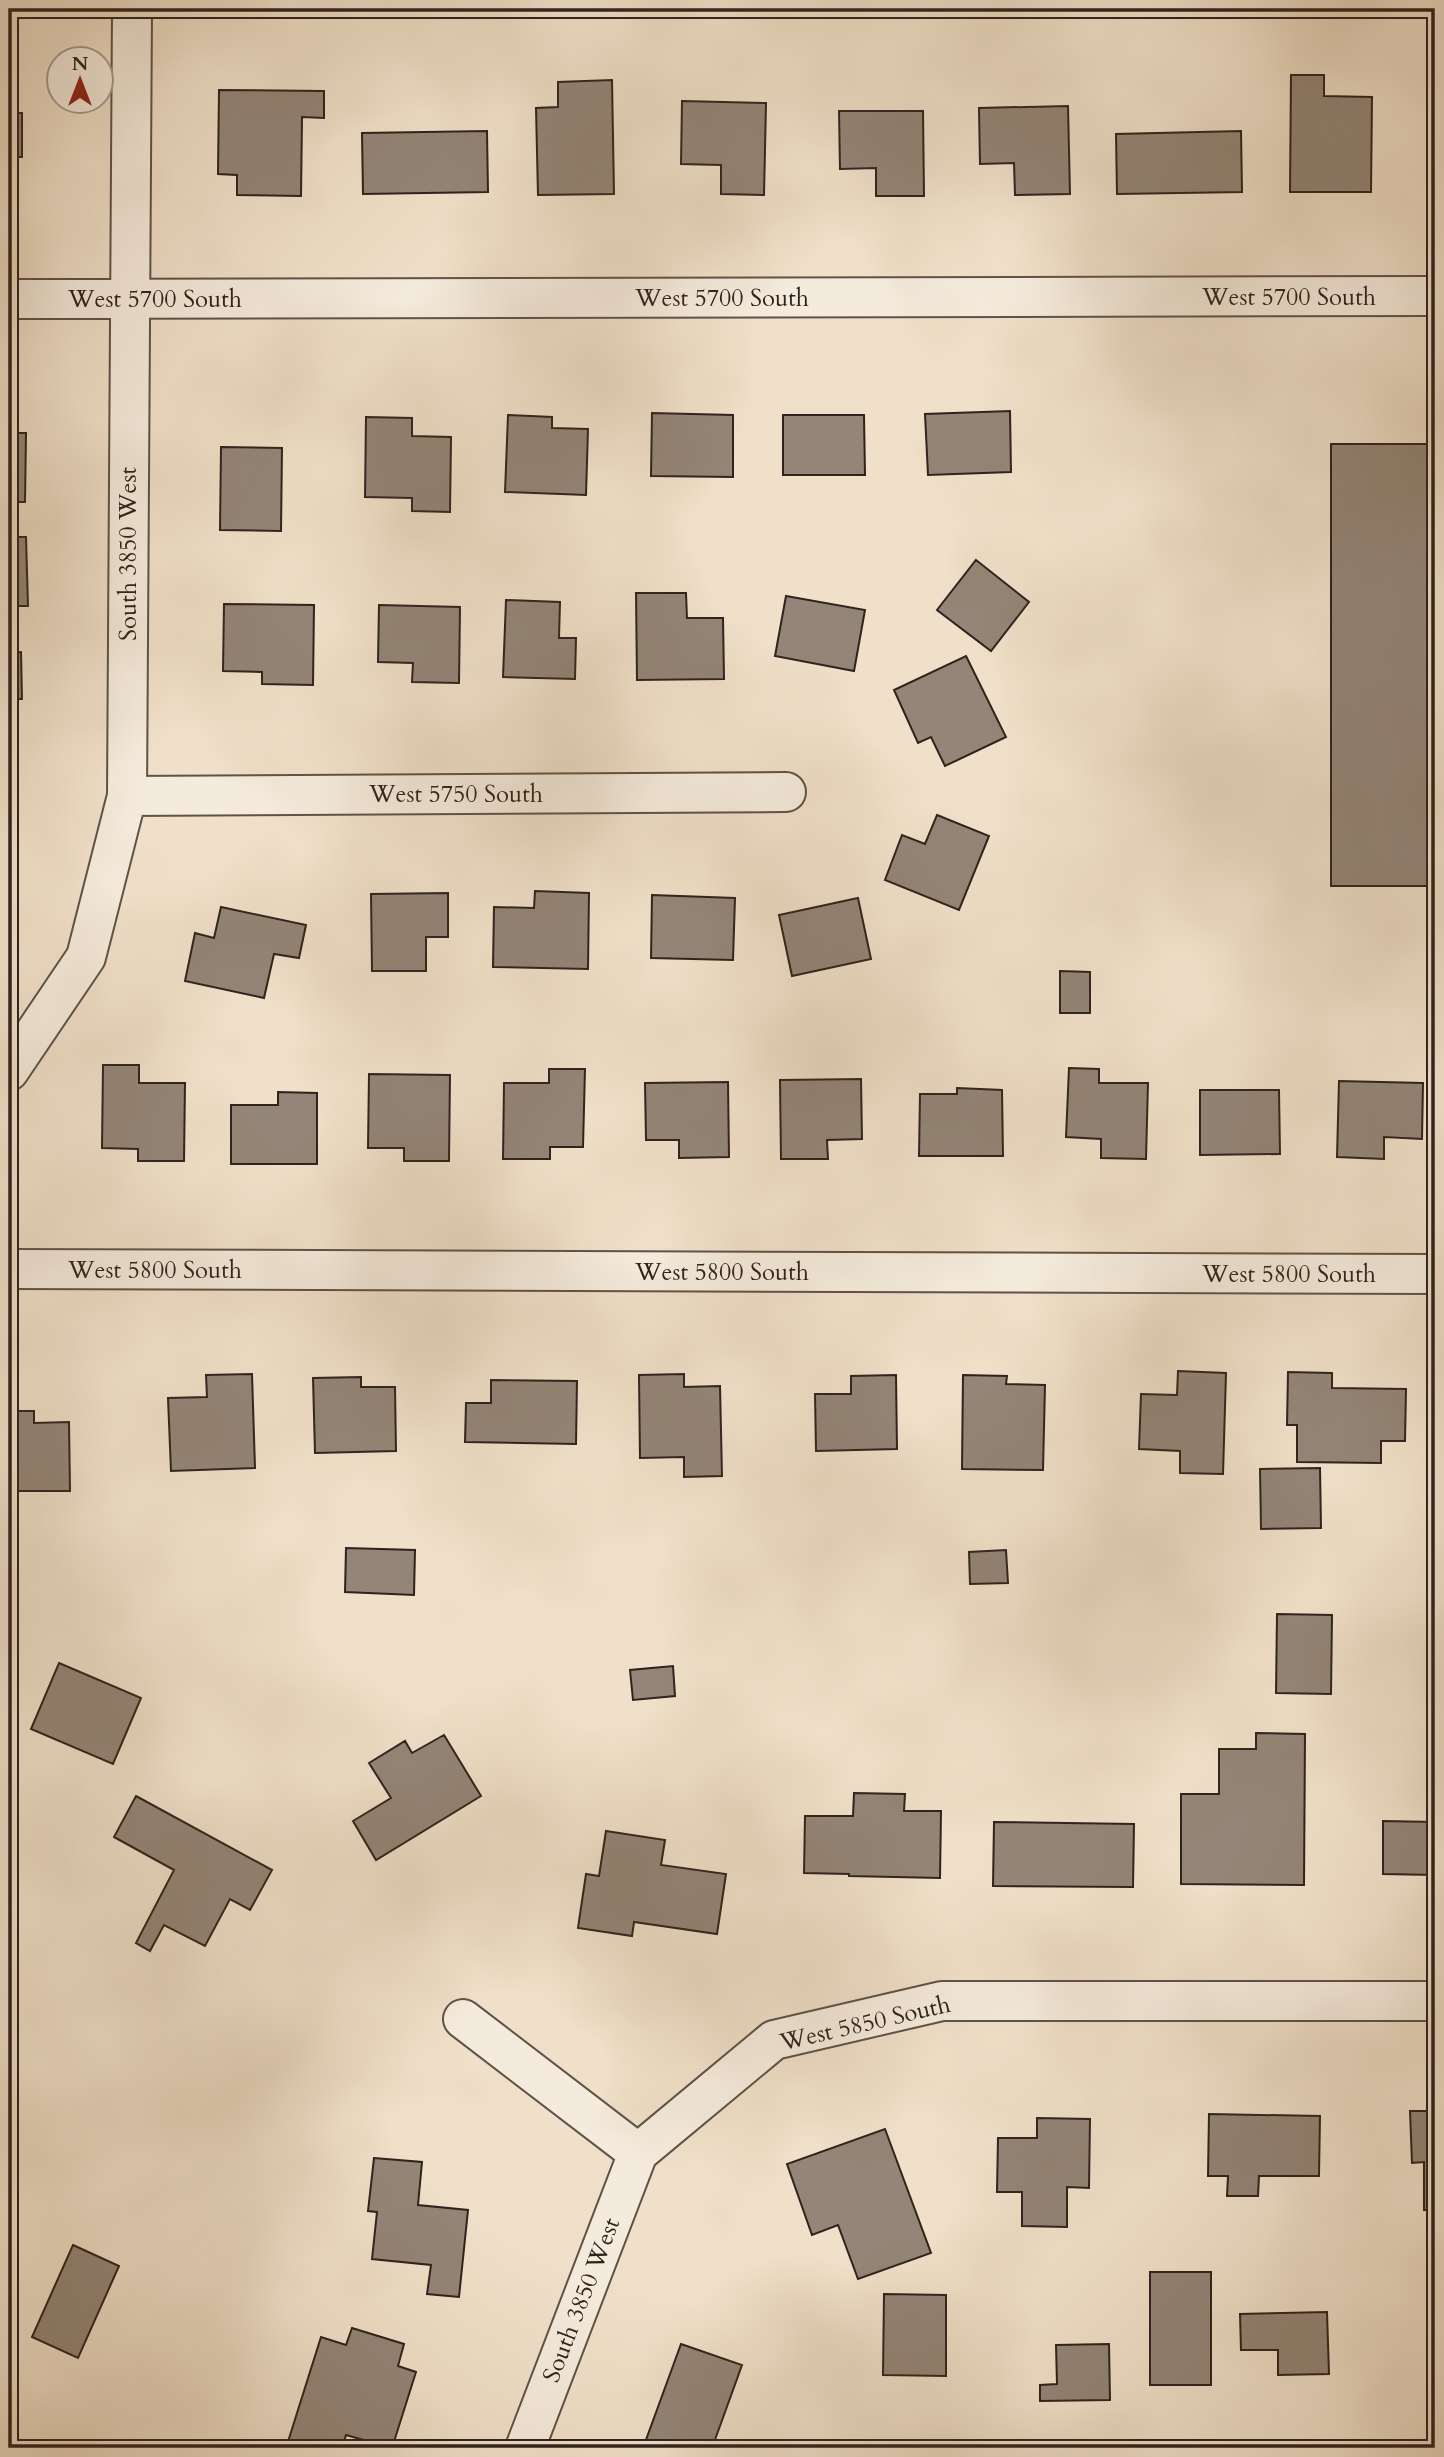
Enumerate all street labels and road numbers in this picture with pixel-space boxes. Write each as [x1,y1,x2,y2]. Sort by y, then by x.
street label: West 5700 South [1201,281,1376,314]
street label: West 5700 South [634,282,809,315]
street label: West 5700 South [67,283,242,316]
street label: South 3850 West [112,467,145,641]
street label: West 5750 South [368,778,543,811]
street label: West 5800 South [67,1254,242,1287]
street label: West 5800 South [634,1256,809,1289]
street label: West 5800 South [1201,1258,1376,1291]
street label: West 5850 South [776,1988,954,2059]
street label: South 3850 West [535,2213,628,2387]

